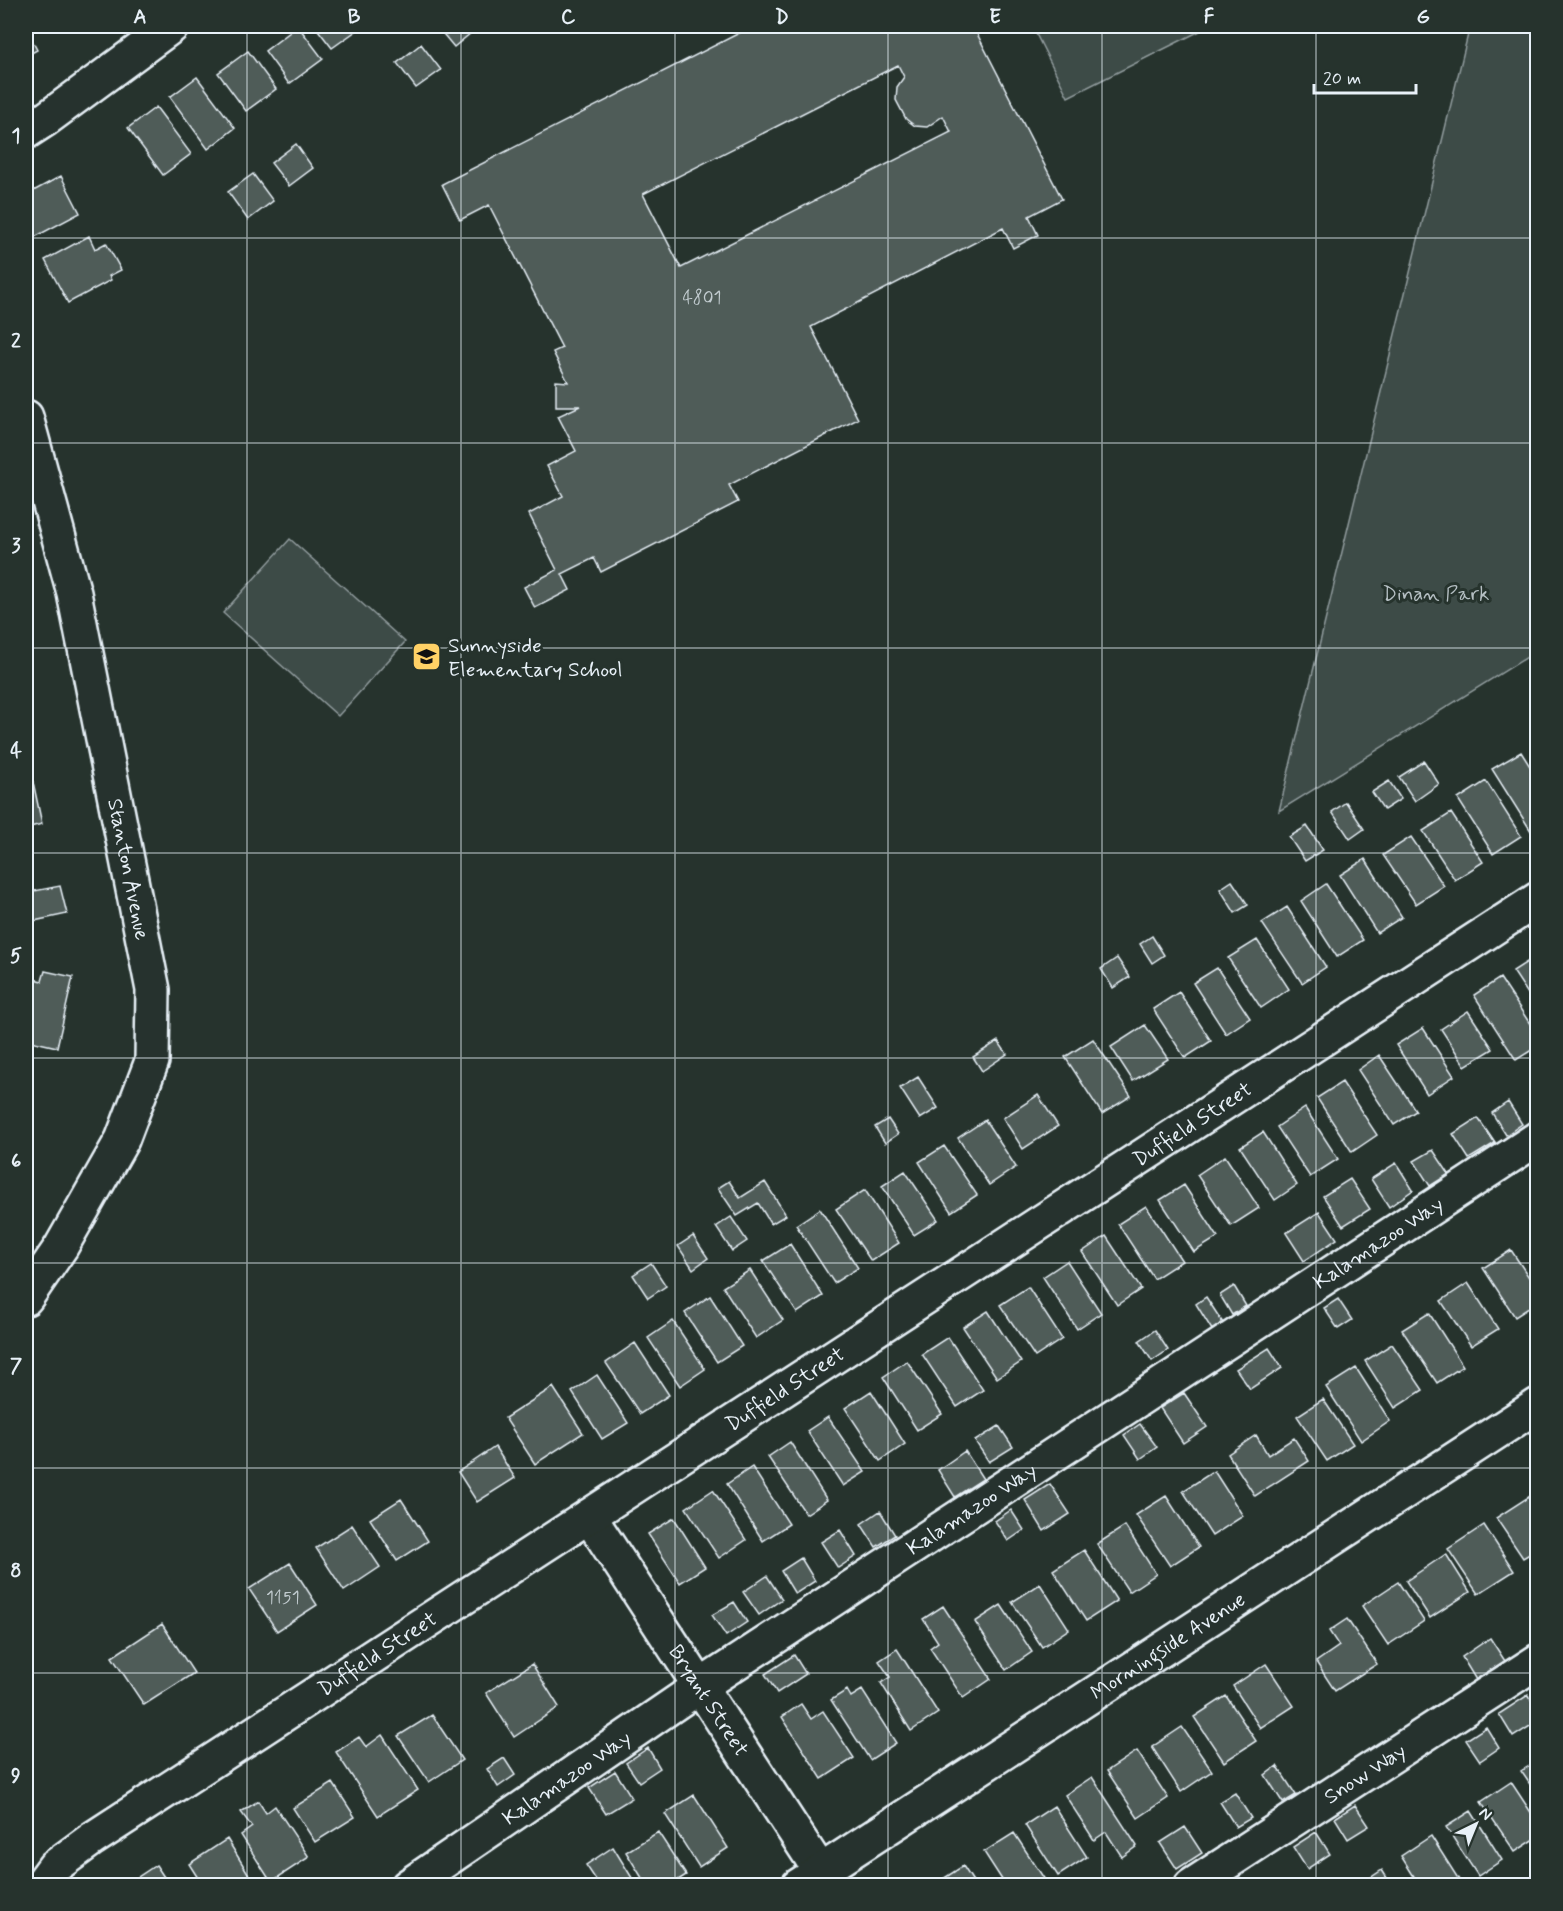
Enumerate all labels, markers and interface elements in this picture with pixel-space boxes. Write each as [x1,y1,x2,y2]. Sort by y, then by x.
text: A [133,4,147,31]
text: B [348,4,361,31]
text: C [561,4,576,31]
text: D [775,4,789,31]
text: E [989,4,1001,31]
text: F [1204,4,1215,31]
text: G [1416,4,1430,31]
scale bar [1314,57,1416,95]
text: 20 m [1323,67,1361,91]
text: 1 [12,123,20,150]
house number: 4801 [682,286,722,310]
text: 2 [11,328,21,355]
text: 3 [11,533,21,560]
park label: Dinan Park [1383,580,1489,608]
place label: Sunnyside Elementary School [448,632,623,684]
school or university icon: Sunnyside Elementary School [411,641,443,673]
text: 4 [10,738,22,765]
street label: Stanton Avenue [100,796,156,943]
text: 5 [10,943,22,970]
street label: Duffield Street [1128,1076,1258,1174]
text: 6 [11,1148,21,1175]
street label: Kalamazoo Way [1308,1191,1449,1296]
street label: Duffield Street [720,1341,850,1439]
text: 7 [10,1353,22,1380]
street label: Kalamazoo Way [901,1457,1042,1562]
text: 8 [10,1558,22,1585]
house number: 1151 [266,1586,300,1610]
street label: Morningside Avenue [1085,1586,1251,1707]
street label: Duffield Street [313,1605,443,1703]
street label: Bryant Street [662,1640,755,1762]
street label: Kalamazoo Way [497,1725,637,1832]
street label: Snow Way [1319,1737,1412,1811]
text: 9 [11,1763,21,1790]
north arrow [1446,1794,1506,1854]
text: N [1474,1803,1496,1825]

